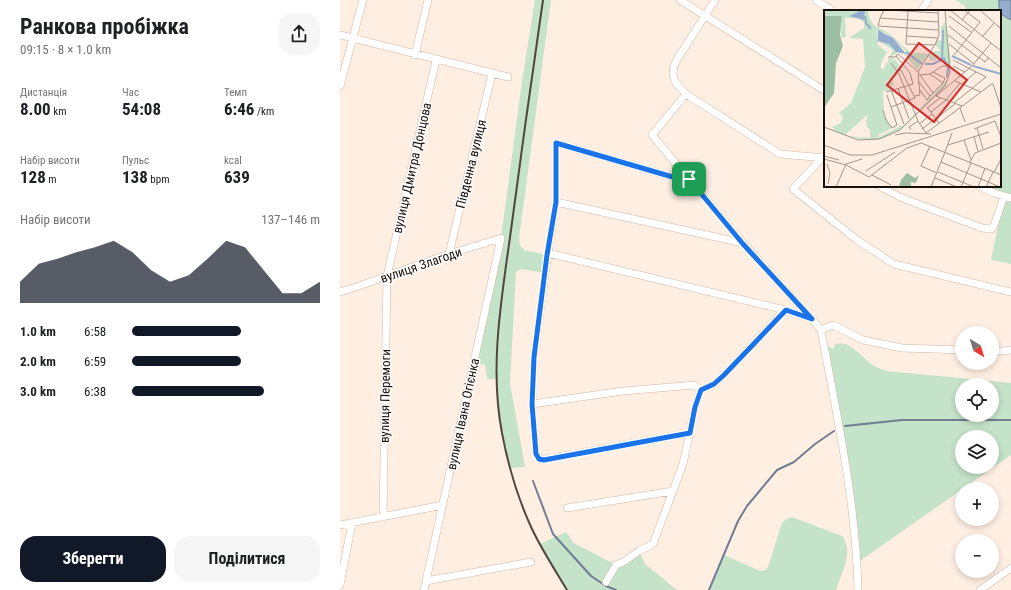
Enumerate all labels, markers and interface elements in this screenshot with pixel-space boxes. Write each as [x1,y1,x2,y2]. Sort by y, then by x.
inset map [824,10,1001,187]
button: share [278,13,320,55]
text: Ранкова пробіжка [20,14,189,39]
text: 09:15 · 8 × 1.0 km [20,42,111,57]
text: Дистанція [20,86,67,99]
text: Час [122,86,139,99]
text: Темп [224,86,247,99]
text: 8.00 [20,99,51,119]
text: 54:08 [122,99,161,119]
text: 6:46 [224,99,254,119]
street label: вулиця Дмитра Донцова [390,101,434,235]
text: km [51,105,66,118]
text: /km [254,105,274,118]
street label: Південна вулиця [453,118,489,210]
text: Набір висоти [20,154,80,167]
text: Пульс [122,154,149,167]
text: kcal [224,154,242,167]
pin [672,162,706,196]
text: 128 [20,167,46,187]
text: 138 [122,167,148,187]
text: 639 [224,167,250,187]
icon: arrive [678,168,700,190]
text: m [46,173,57,186]
text: bpm [148,173,169,186]
text: Набір висоти [20,212,91,227]
text: 137–146 m [261,212,320,227]
street label: вулиця Злагоди [378,244,464,286]
text: 1.0 km [20,324,56,339]
text: 6:58 [84,324,106,339]
north arrow [955,326,999,370]
map controls [955,326,999,578]
street label: вулиця Перемоги [377,349,393,443]
text: 2.0 km [20,354,56,369]
text: 6:59 [84,354,106,369]
street label: вулиця Івана Огієнка [444,357,482,471]
button: locate [955,378,999,422]
text: 3.0 km [20,384,56,399]
text: 6:38 [84,384,106,399]
button: layers [955,430,999,474]
button: + [955,482,999,526]
button: − [955,534,999,578]
button: Зберегти [20,536,166,582]
button: Поділитися [174,536,320,582]

